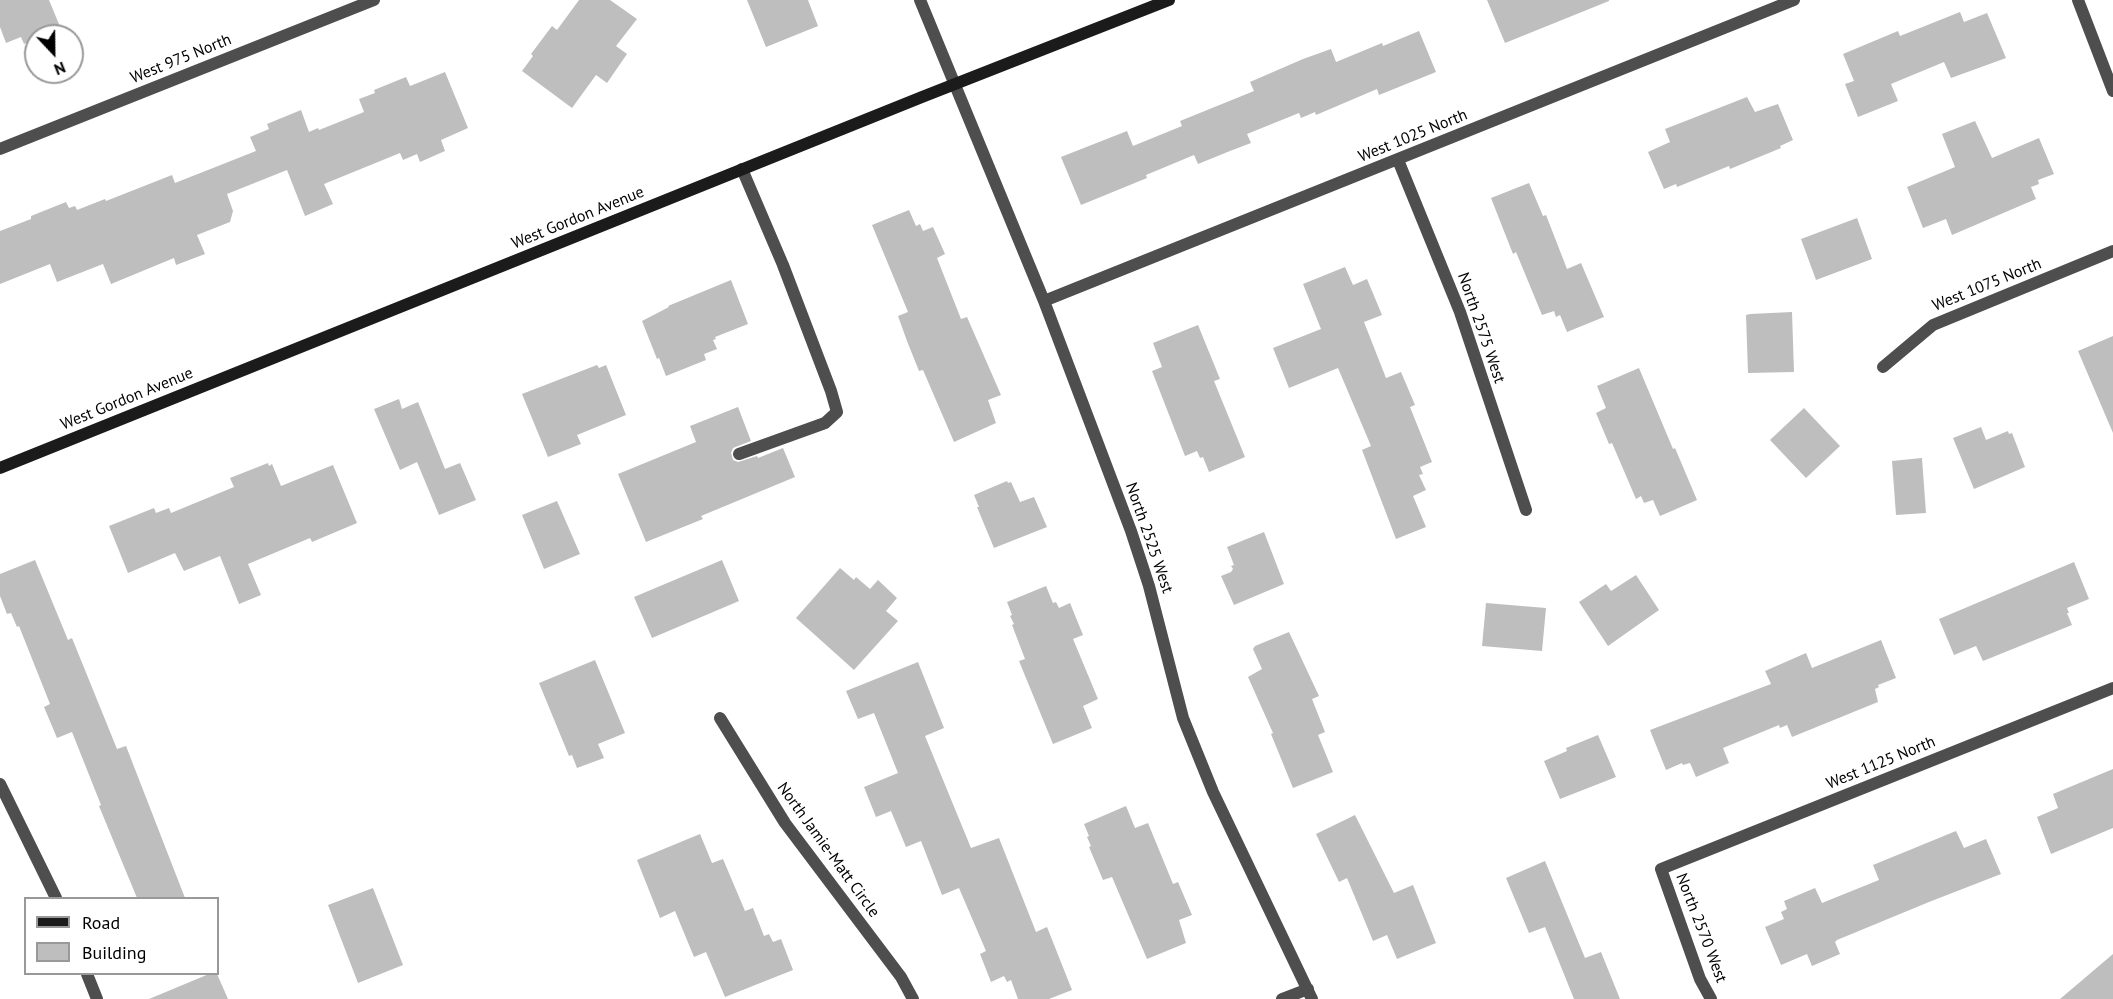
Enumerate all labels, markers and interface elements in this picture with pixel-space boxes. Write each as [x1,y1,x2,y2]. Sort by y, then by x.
north arrow [24,24,84,84]
street label: West 975 North [128,30,234,88]
text: N [51,58,69,80]
street label: West 1025 North [1356,105,1470,167]
street label: West Gordon Avenue [509,183,647,253]
street label: West 1075 North [1930,254,2044,316]
street label: North 2575 West [1453,270,1509,386]
street label: West Gordon Avenue [58,364,196,434]
street label: North 2525 West [1121,480,1177,596]
street label: West 1125 North [1824,732,1938,794]
street label: North Jamie-Matt Circle [773,779,883,921]
street label: North 2570 West [1671,871,1731,985]
legend [24,897,219,975]
text: Road [82,911,120,934]
text: Building [82,941,146,964]

